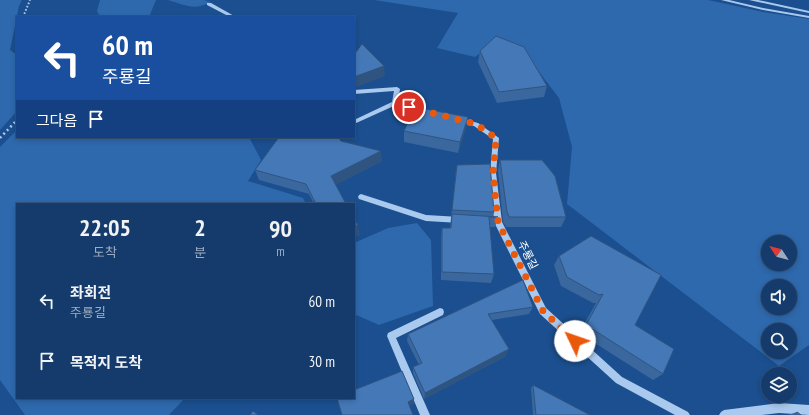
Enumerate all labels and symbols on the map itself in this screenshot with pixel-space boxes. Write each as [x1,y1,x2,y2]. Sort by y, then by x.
pin [392,90,426,124]
north arrow [761,235,797,271]
street label: 주룡길 [515,238,541,272]
position arrow [554,320,596,362]

